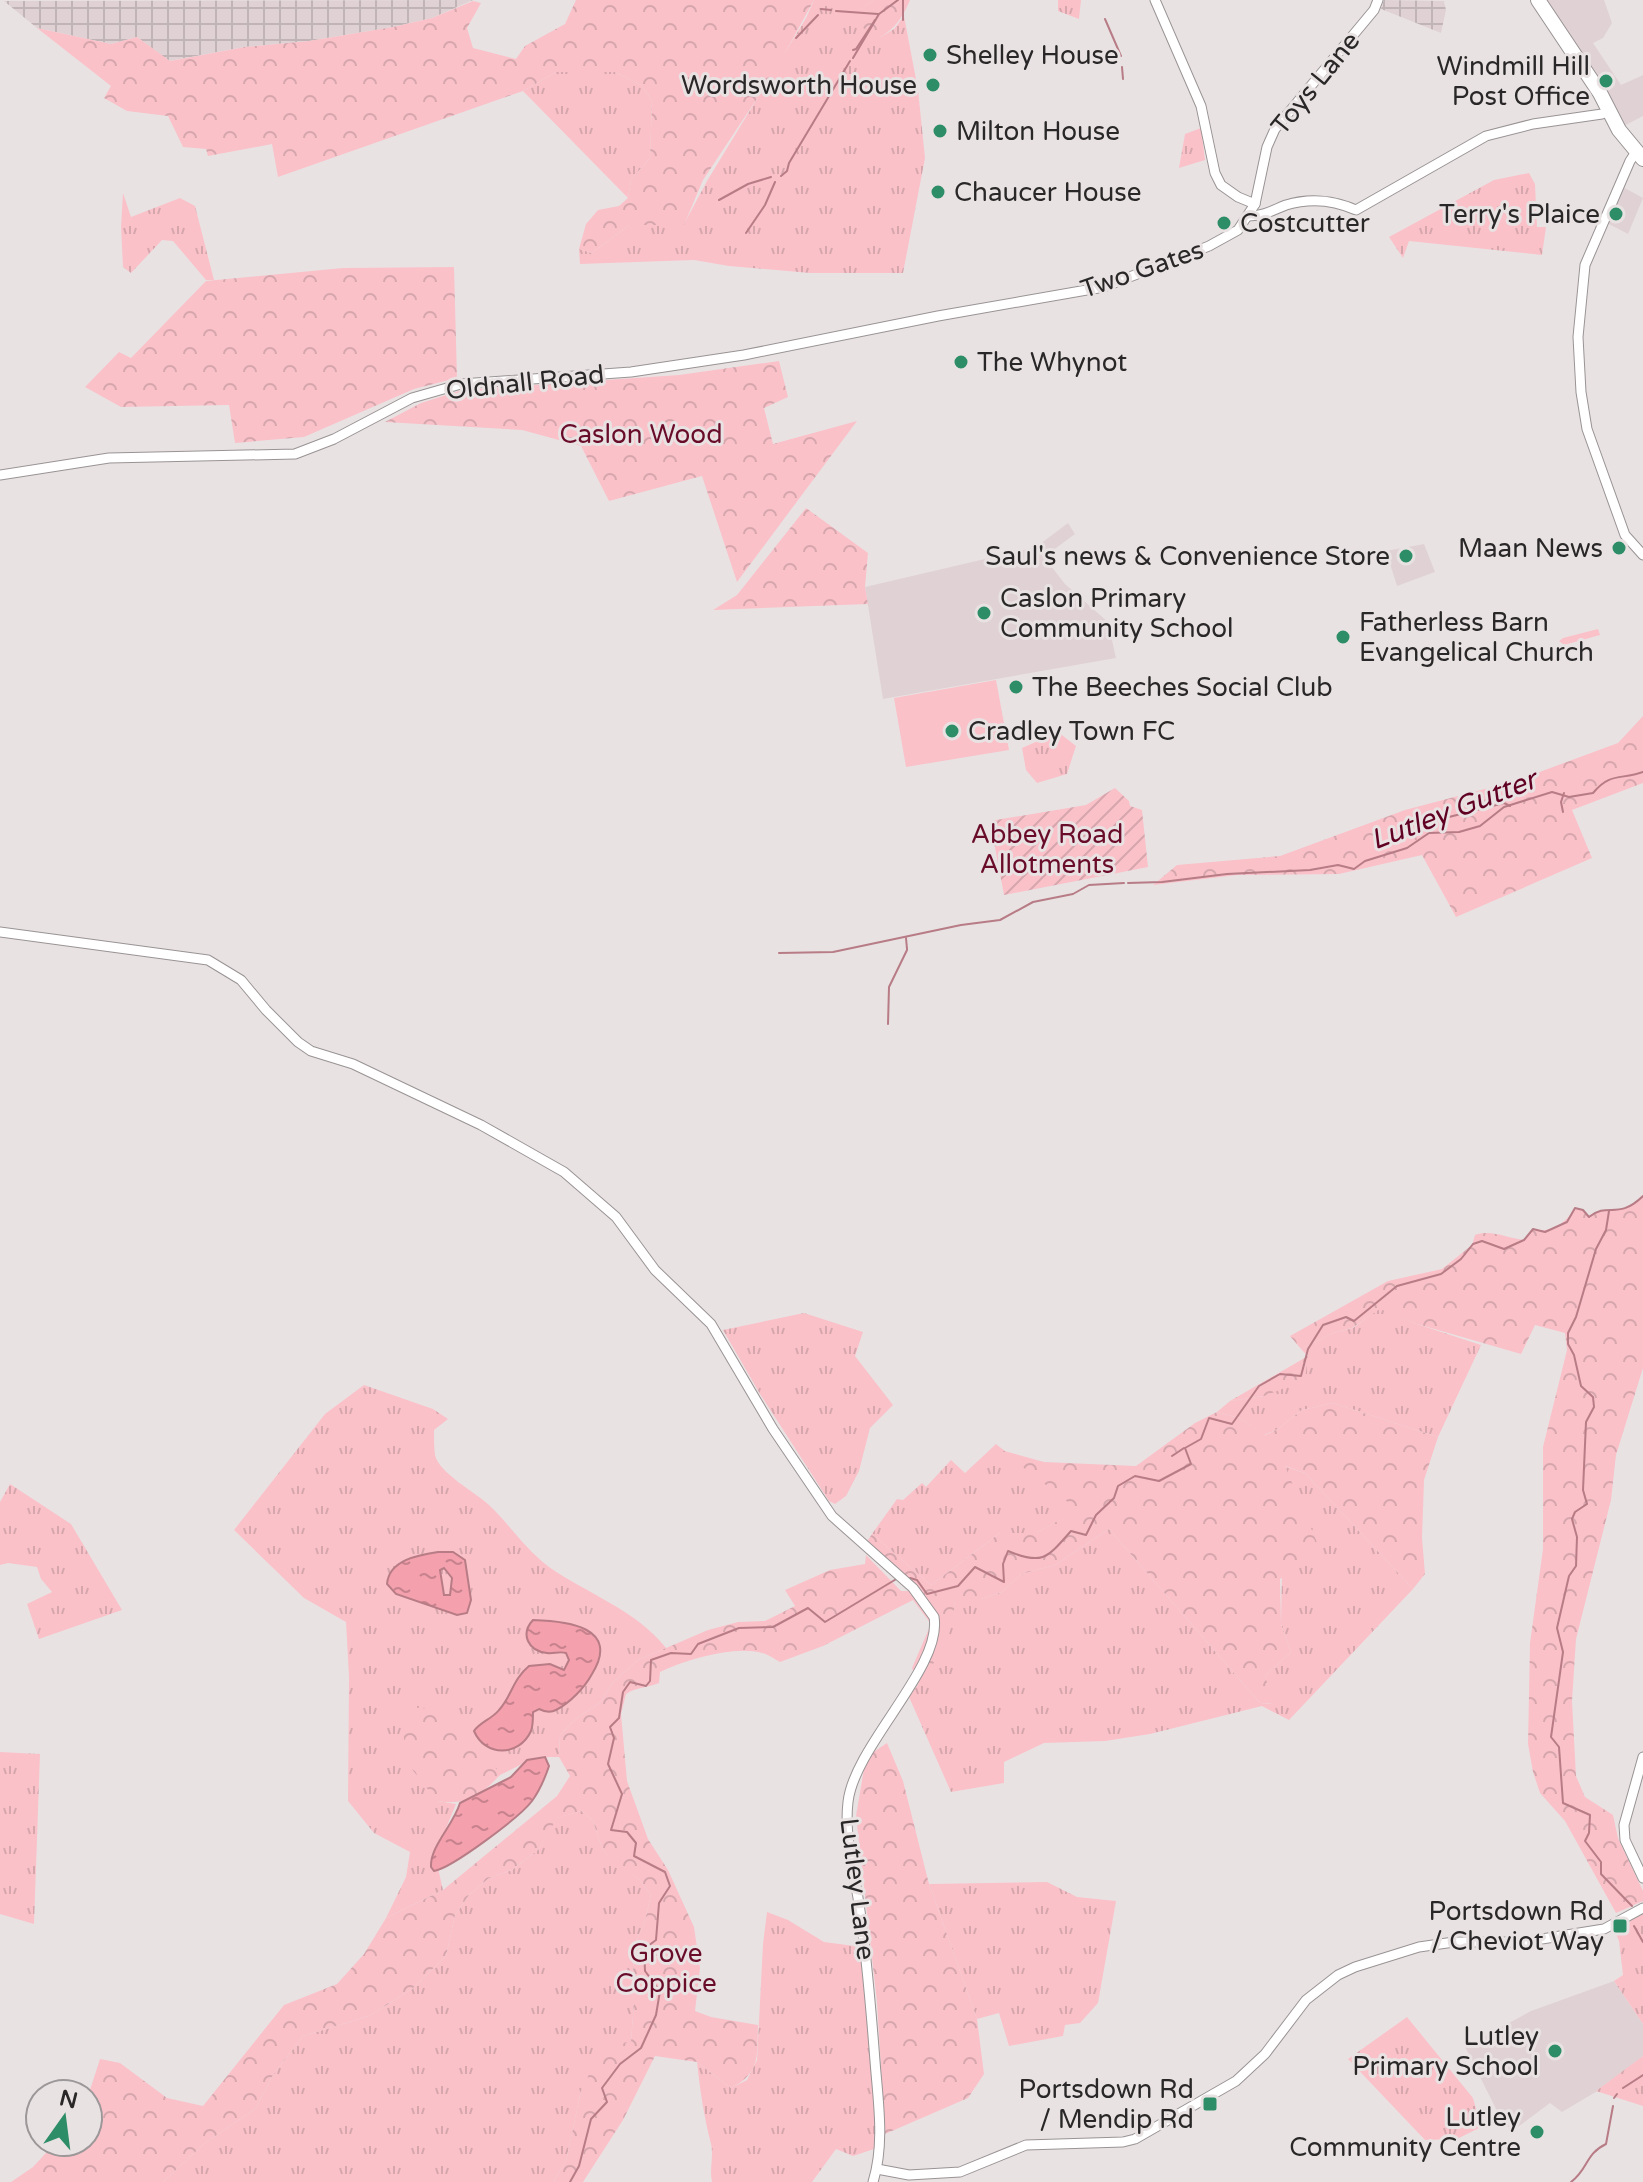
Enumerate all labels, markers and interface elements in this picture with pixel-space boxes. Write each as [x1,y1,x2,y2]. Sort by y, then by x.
street label: Toys Lane [1265,26,1366,141]
place label: Shelley House [946,40,1119,71]
marker: Shelley House [921,46,939,64]
place label: Windmill Hill Post Office [1436,51,1590,112]
place label: Wordsworth House [681,70,917,101]
marker: Windmill Hill Post Office [1597,72,1615,90]
marker: Wordsworth House [924,76,942,94]
place label: Milton House [956,116,1120,147]
marker: Milton House [931,122,949,140]
place label: Chaucer House [954,177,1142,208]
marker: Chaucer House [929,183,947,201]
place label: Terry's Plaice [1439,199,1600,230]
marker: Terry's Plaice [1607,205,1625,223]
place label: Costcutter [1240,208,1370,239]
marker: Costcutter [1215,214,1233,232]
street label: Two Gates [1077,234,1208,305]
place label: The Whynot [977,347,1127,378]
marker: The Whynot [952,353,970,371]
street label: Oldnall Road [444,359,606,406]
park label: Caslon Wood [559,419,723,450]
place label: Maan News [1458,533,1603,564]
marker: Maan News [1610,539,1628,557]
place label: Saul's news & Convenience Store [985,541,1390,572]
marker: Saul's news & Convenience Store [1397,547,1415,565]
place label: Caslon Primary Community School [1000,583,1234,644]
marker: Caslon Primary Community School [975,604,993,622]
place label: Fatherless Barn Evangelical Church [1359,607,1594,668]
marker: Fatherless Barn Evangelical Church [1334,628,1352,646]
place label: The Beeches Social Club [1032,672,1333,703]
marker: The Beeches Social Club [1007,678,1025,696]
place label: Cradley Town FC [968,716,1175,747]
marker: Cradley Town FC [943,722,961,740]
water label: Lutley Gutter [1366,762,1544,857]
park label: Abbey Road Allotments [971,819,1123,880]
street label: Lutley Lane [833,1816,882,1962]
place label: Portsdown Rd / Cheviot Way [1429,1896,1604,1957]
marker: Portsdown Rd / Cheviot Way [1611,1917,1629,1935]
park label: Grove Coppice [615,1938,717,1999]
place label: Lutley Primary School [1352,2021,1539,2082]
marker: Lutley Primary School [1546,2042,1564,2060]
place label: Portsdown Rd / Mendip Rd [1019,2074,1194,2135]
north arrow [24,2078,104,2158]
text: N [57,2085,80,2114]
marker: Portsdown Rd / Mendip Rd [1201,2095,1219,2113]
place label: Lutley Community Centre [1289,2102,1521,2163]
marker: Lutley Community Centre [1528,2123,1546,2141]

